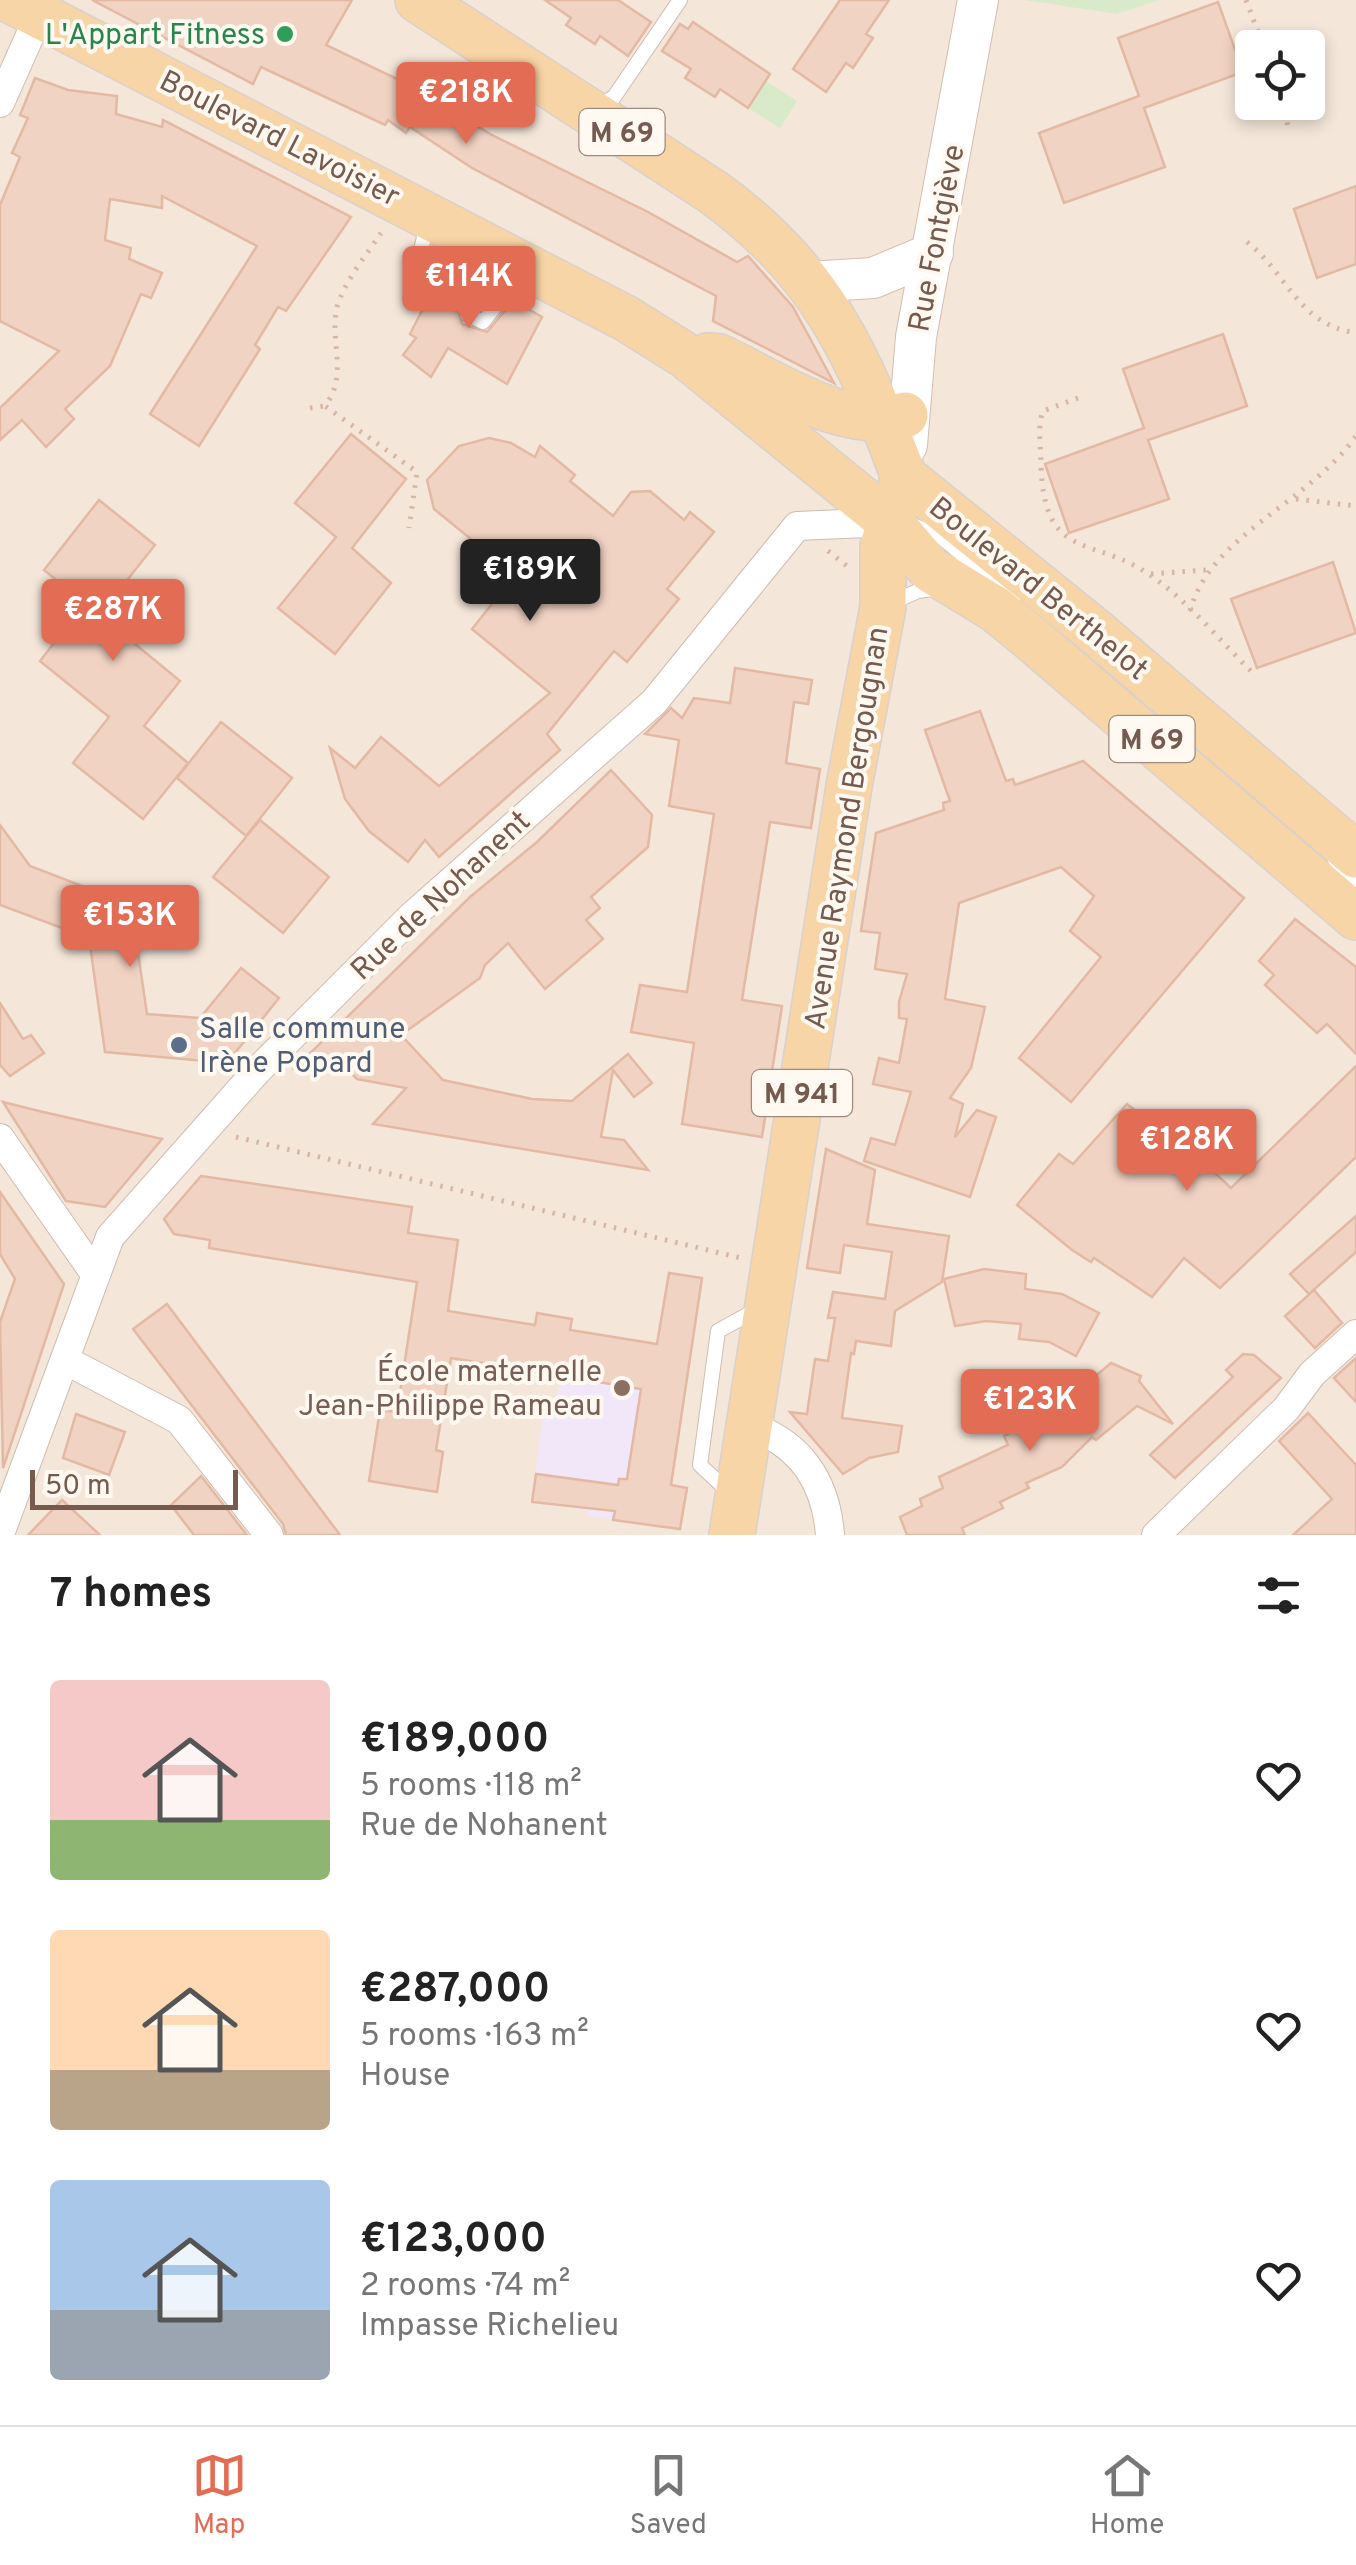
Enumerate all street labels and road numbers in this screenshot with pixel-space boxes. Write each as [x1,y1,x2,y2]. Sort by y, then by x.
street label: Boulevard Lavoisier [153,64,405,217]
road number: M 69 [580,109,664,155]
street label: Rue Fontgiève [902,142,975,335]
street label: Boulevard Berthelot [920,490,1154,690]
street label: Avenue Raymond Bergougnan [798,624,899,1032]
road number: M 69 [1110,716,1194,762]
street label: Rue de Nohanent [344,804,539,990]
road number: M 941 [752,1070,852,1116]

